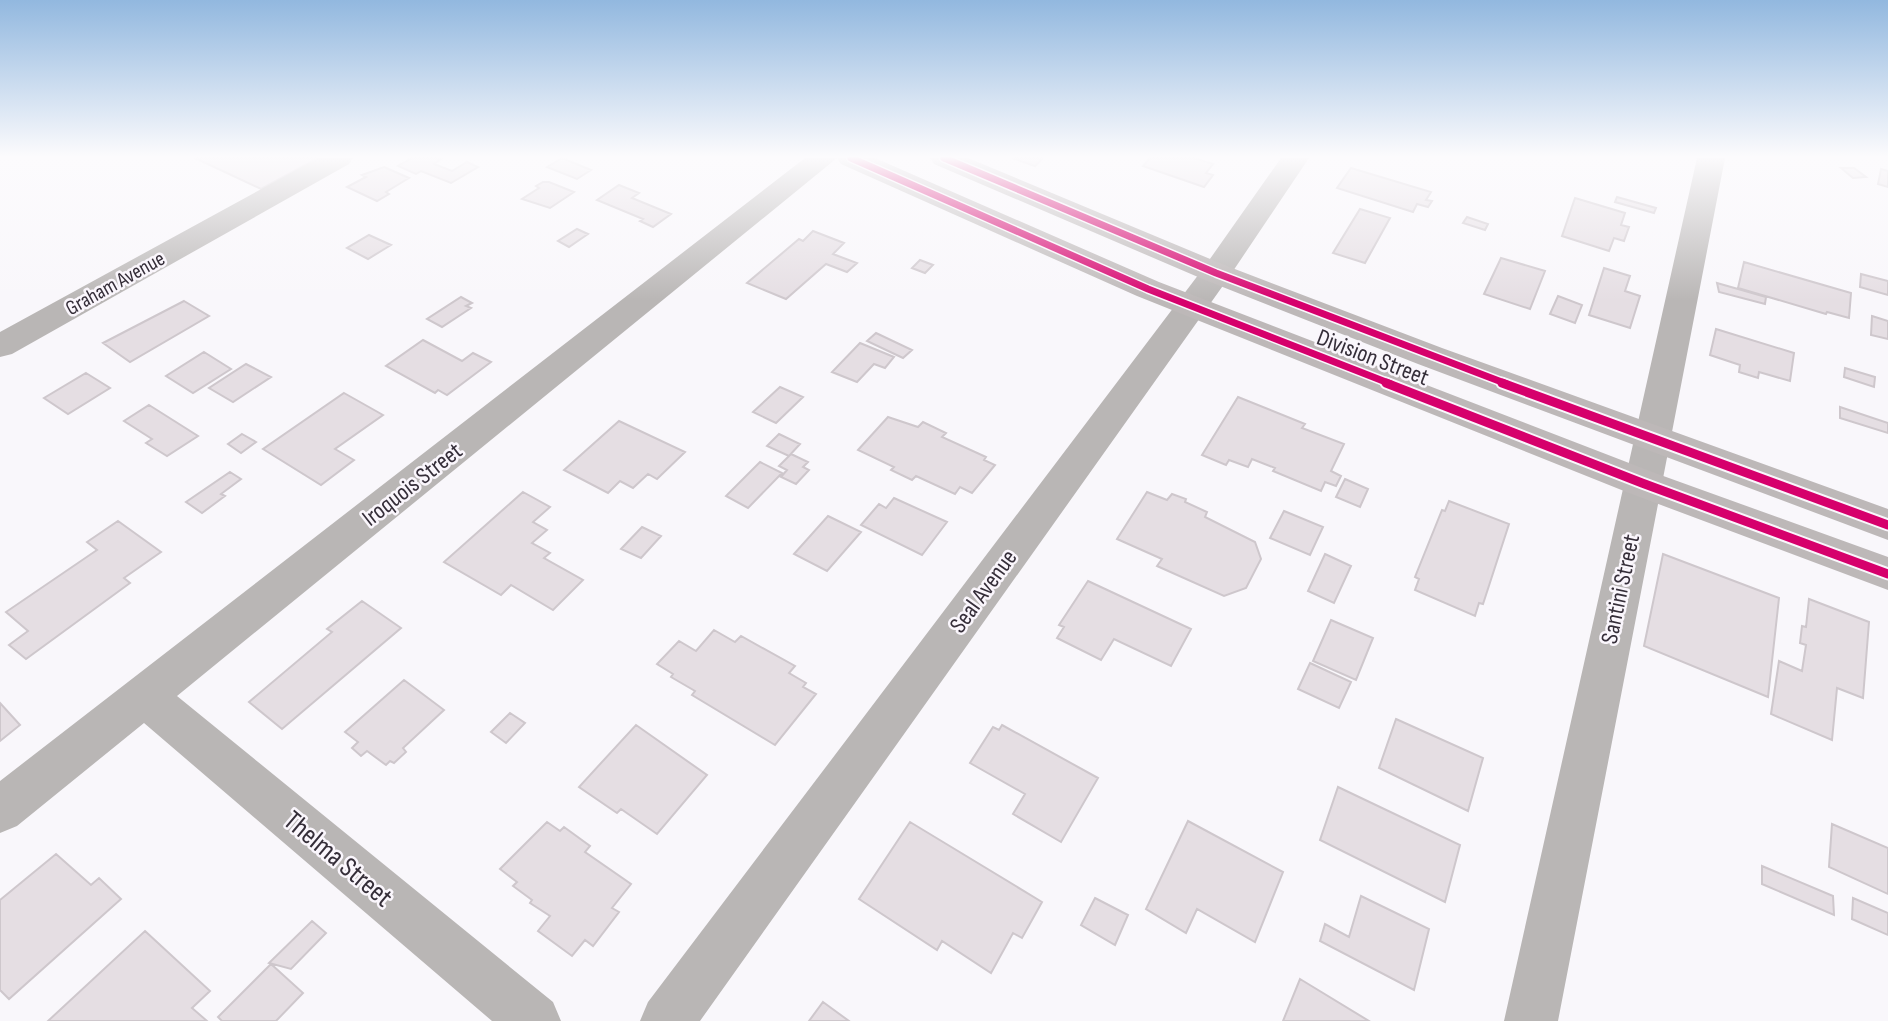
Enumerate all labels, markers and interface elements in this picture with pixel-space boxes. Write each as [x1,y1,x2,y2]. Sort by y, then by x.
street label: Graham Avenue [61,246,169,321]
street label: Division Street [1313,323,1433,392]
street label: Iroquois Street [357,436,468,532]
street label: Santini Street [1595,532,1646,646]
street label: Seal Avenue [943,544,1023,639]
street label: Thelma Street [277,804,399,914]

